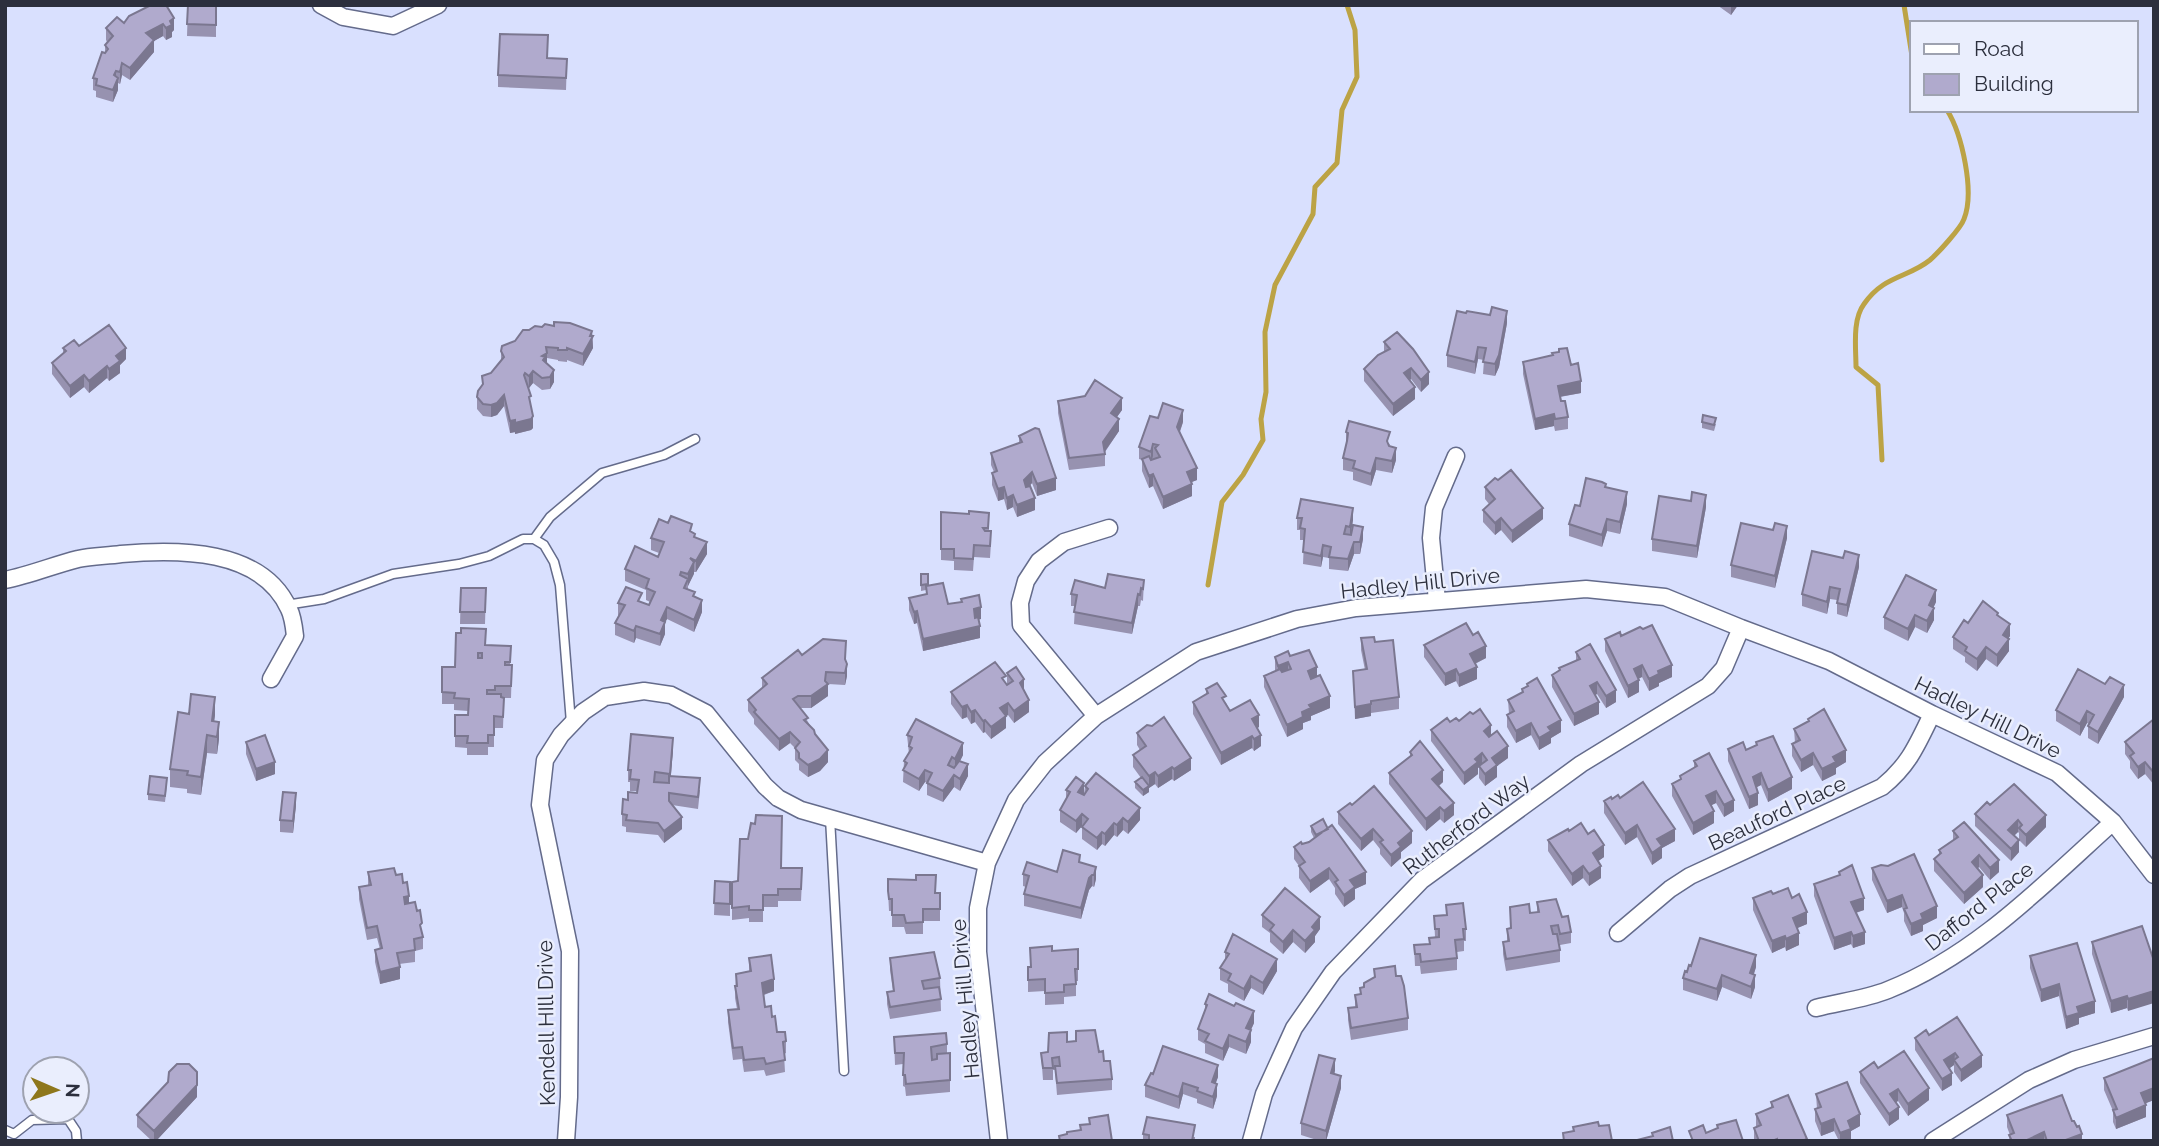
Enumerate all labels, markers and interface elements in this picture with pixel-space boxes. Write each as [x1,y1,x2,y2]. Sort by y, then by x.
legend [1910,21,2138,112]
text: Road [1974,36,2024,61]
text: Building [1974,71,2054,96]
street label: Hadley Hill Drive [1339,562,1501,604]
street label: Hadley Hill Drive [1911,671,2065,763]
street label: Rutherford Way [1398,768,1534,880]
street label: Beauford Place [1704,770,1850,856]
street label: Dafford Place [1920,856,2038,956]
street label: Hadley Hill Drive [946,918,984,1080]
street label: Kendell HIll Drive [532,940,560,1106]
north arrow [21,1055,91,1125]
text: N [62,1083,84,1098]

